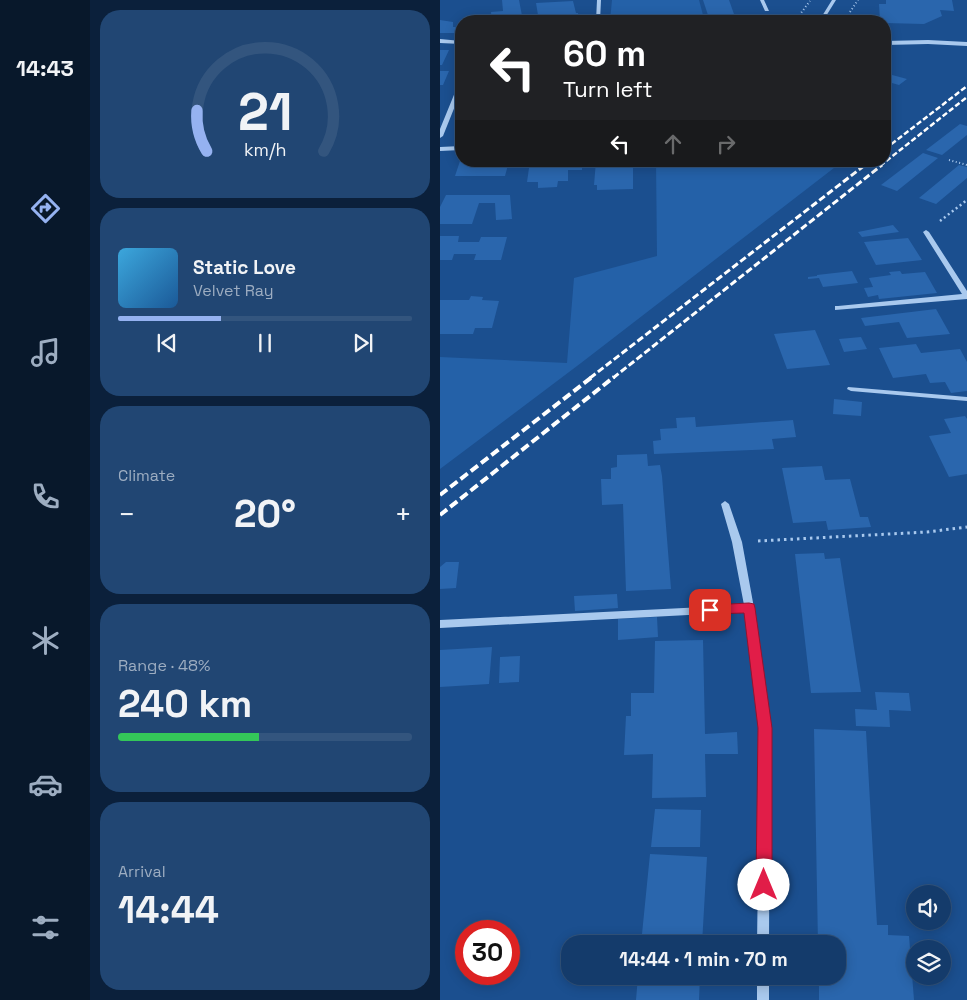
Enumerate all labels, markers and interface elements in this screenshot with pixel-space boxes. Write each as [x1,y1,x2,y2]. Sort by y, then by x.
text: 60 m [563,32,646,76]
icon: left [480,35,545,100]
text: 14:43 [16,54,74,82]
text: Turn left [563,75,653,103]
text: 21 [238,79,292,145]
icon: left [606,130,634,158]
icon: ahead [659,130,687,158]
icon: right [712,130,740,158]
text: km/h [244,138,286,161]
icon: directions [28,191,63,226]
text: Static Love [193,255,296,280]
text: Velvet Ray [193,280,274,301]
icon: previous [153,329,181,357]
icon: pause [251,329,279,357]
icon: next [349,329,377,357]
icon: music [28,335,63,370]
text: Climate [118,465,175,486]
icon: phone [28,479,63,514]
text: 20° [234,490,296,538]
text: − [118,496,135,532]
text: + [395,496,412,532]
pin [689,589,731,631]
icon: arrive [696,596,724,624]
icon: climate [28,623,63,658]
text: Range · 48% [118,655,210,676]
text: 240 km [118,680,252,728]
icon: car [28,767,63,802]
position arrow [737,858,789,910]
text: Arrival [118,861,166,882]
map controls [906,885,951,985]
button: sound [906,885,951,930]
text: 14:44 [118,886,219,934]
icon: filters [28,910,63,945]
speed limit sign: 30 [455,920,520,985]
button: layers [906,940,951,985]
text: 14:44 · 1 min · 70 m [619,947,788,972]

